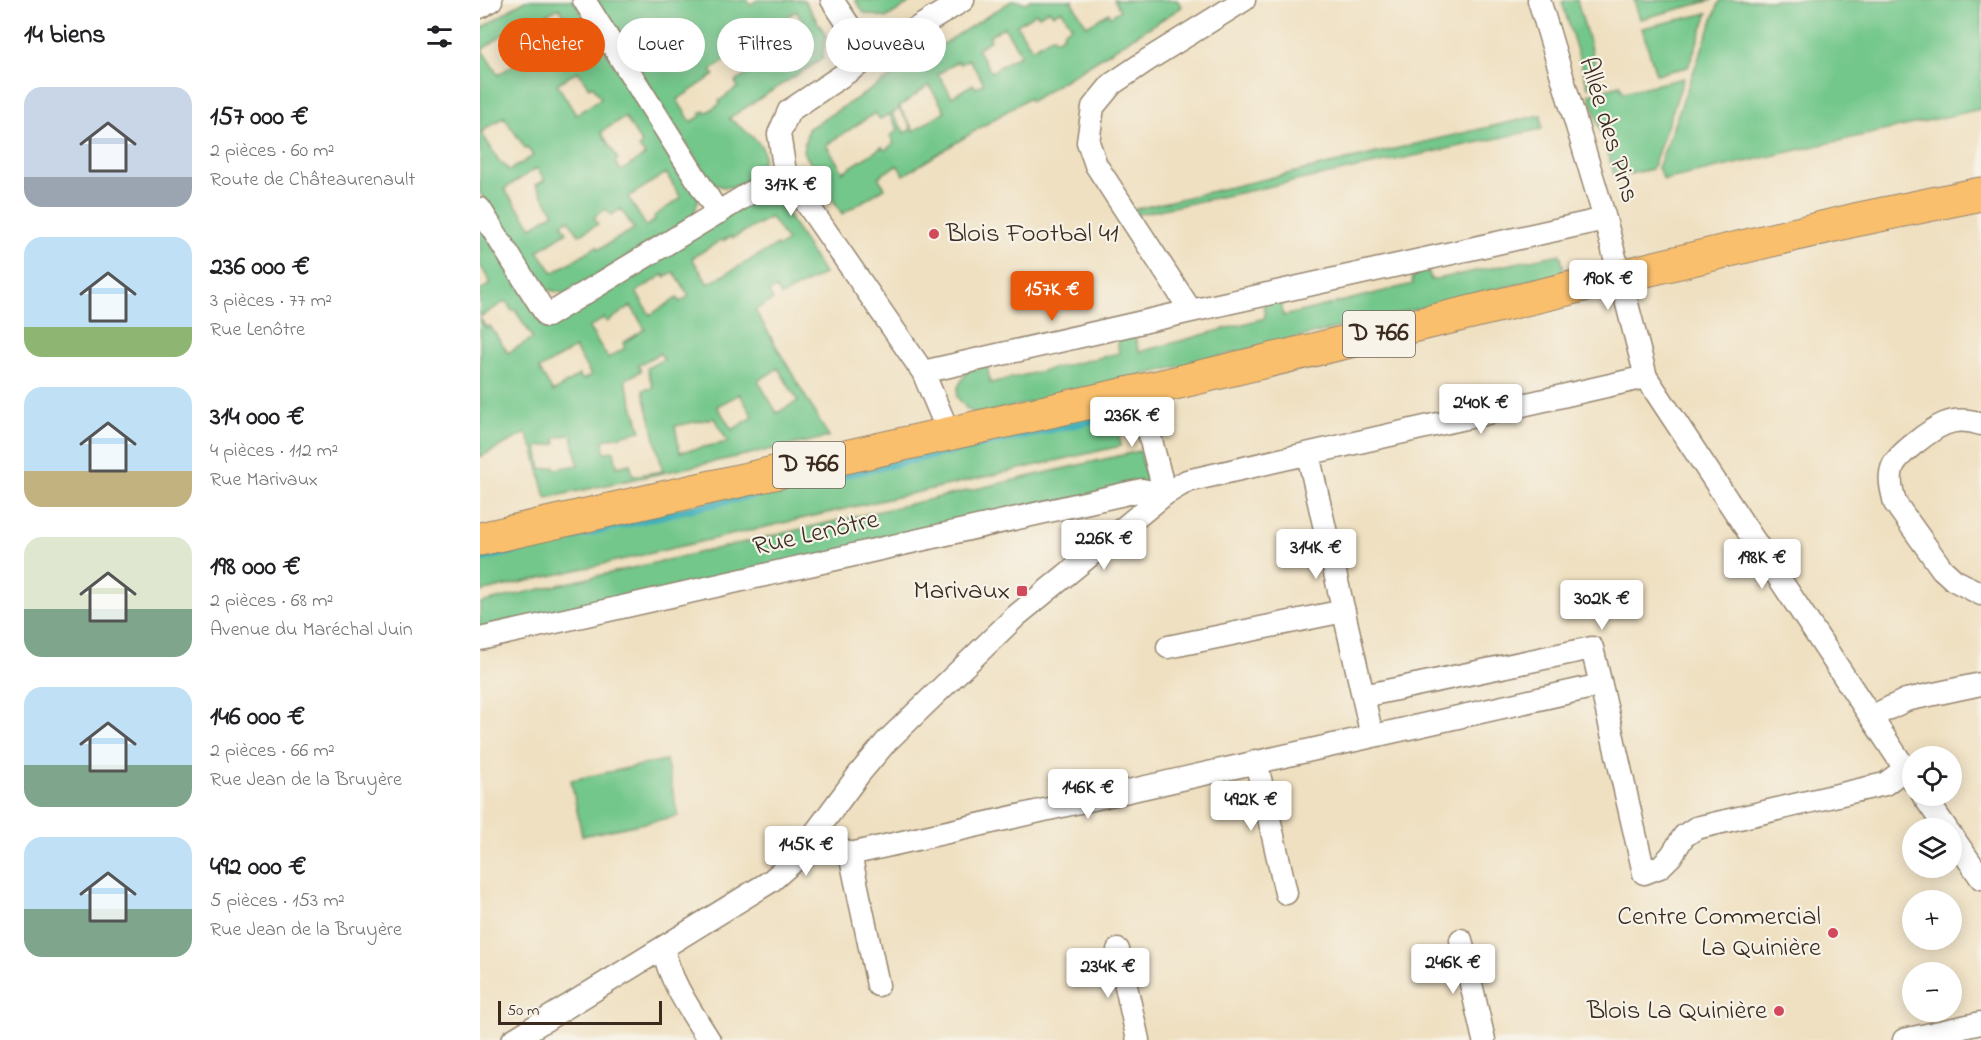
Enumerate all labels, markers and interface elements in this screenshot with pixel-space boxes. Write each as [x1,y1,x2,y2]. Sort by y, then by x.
text: 14 biens [24,17,106,55]
chip: Acheter [498,18,605,72]
chip: Louer [617,18,705,72]
chip: Filtres [717,18,814,72]
chip: Nouveau [826,18,946,72]
icon: filters [423,20,456,53]
street label: Allée des Pins [1567,52,1649,208]
text: 157 000 € [210,99,309,137]
icon: home [72,111,144,183]
text: 2 pièces · 60 m² [210,137,335,166]
text: Route de Châteaurenault [210,166,415,195]
pin: 317K € [742,166,840,217]
text: 317K € [765,171,817,200]
place label: Blois Footbal 41 [945,215,1119,254]
marker: Blois Footbal 41 [927,227,941,241]
text: 236 000 € [210,249,310,287]
pin: 190K € [1559,260,1657,311]
icon: home [72,261,144,333]
text: 190K € [1583,265,1633,294]
pin: 157K € [1003,271,1101,322]
text: 157K € [1025,276,1079,305]
text: 3 pièces · 77 m² [210,287,332,316]
road number: D 766 [1343,311,1415,357]
text: Rue Lenôtre [210,316,305,345]
pin: 240K € [1432,384,1530,435]
text: 240K € [1453,389,1509,418]
pin: 236K € [1083,397,1181,448]
text: 314 000 € [210,399,305,437]
text: 236K € [1104,402,1160,431]
icon: home [72,411,144,483]
text: 4 pièces · 112 m² [210,437,338,466]
road number: D 766 [773,442,845,488]
text: Rue Marivaux [210,466,318,495]
street label: Rue Lenôtre [749,500,884,567]
pin: 226K € [1055,520,1153,571]
text: 226K € [1075,525,1133,554]
pin: 314K € [1267,529,1365,580]
text: 314K € [1290,534,1342,563]
pin: 198K € [1713,539,1811,590]
text: 198K € [1738,544,1786,573]
text: 198 000 € [210,549,301,587]
icon: home [72,561,144,633]
place label: Marivaux [913,572,1010,611]
pin: 302K € [1553,580,1651,631]
marker: Marivaux [1015,584,1029,598]
text: 302K € [1574,585,1630,614]
text: 2 pièces · 68 m² [210,587,333,616]
text: Avenue du Maréchal Juin [210,616,413,645]
text: 146 000 € [210,699,305,737]
icon: home [72,711,144,783]
text: 2 pièces · 66 m² [210,737,335,766]
map controls [1902,746,1962,1022]
button: locate [1902,746,1962,806]
text: Rue Jean de la Bruyère [210,766,402,795]
pin: 146K € [1039,769,1137,820]
text: 146K € [1062,774,1114,803]
pin: 492K € [1202,781,1300,832]
text: 492K € [1225,786,1277,815]
button: layers [1902,818,1962,878]
pin: 145K € [757,826,855,877]
text: 145K € [779,831,833,860]
text: 492 000 € [210,849,306,887]
icon: home [72,861,144,933]
text: 5 pièces · 153 m² [210,887,345,916]
button: + [1902,890,1962,950]
place label: Centre Commercial La Quinière [1617,898,1822,968]
text: Rue Jean de la Bruyère [210,916,402,945]
marker: Centre Commercial La Quinière [1826,926,1840,940]
pin: 246K € [1404,944,1502,995]
pin: 234K € [1059,948,1157,999]
text: 246K € [1425,949,1481,978]
text: 234K € [1080,953,1136,982]
button: − [1902,962,1962,1022]
place label: Blois La Quinière [1586,992,1768,1031]
scale bar [498,998,662,1026]
text: 50 m [507,999,539,1023]
marker: Blois La Quinière [1772,1004,1786,1018]

